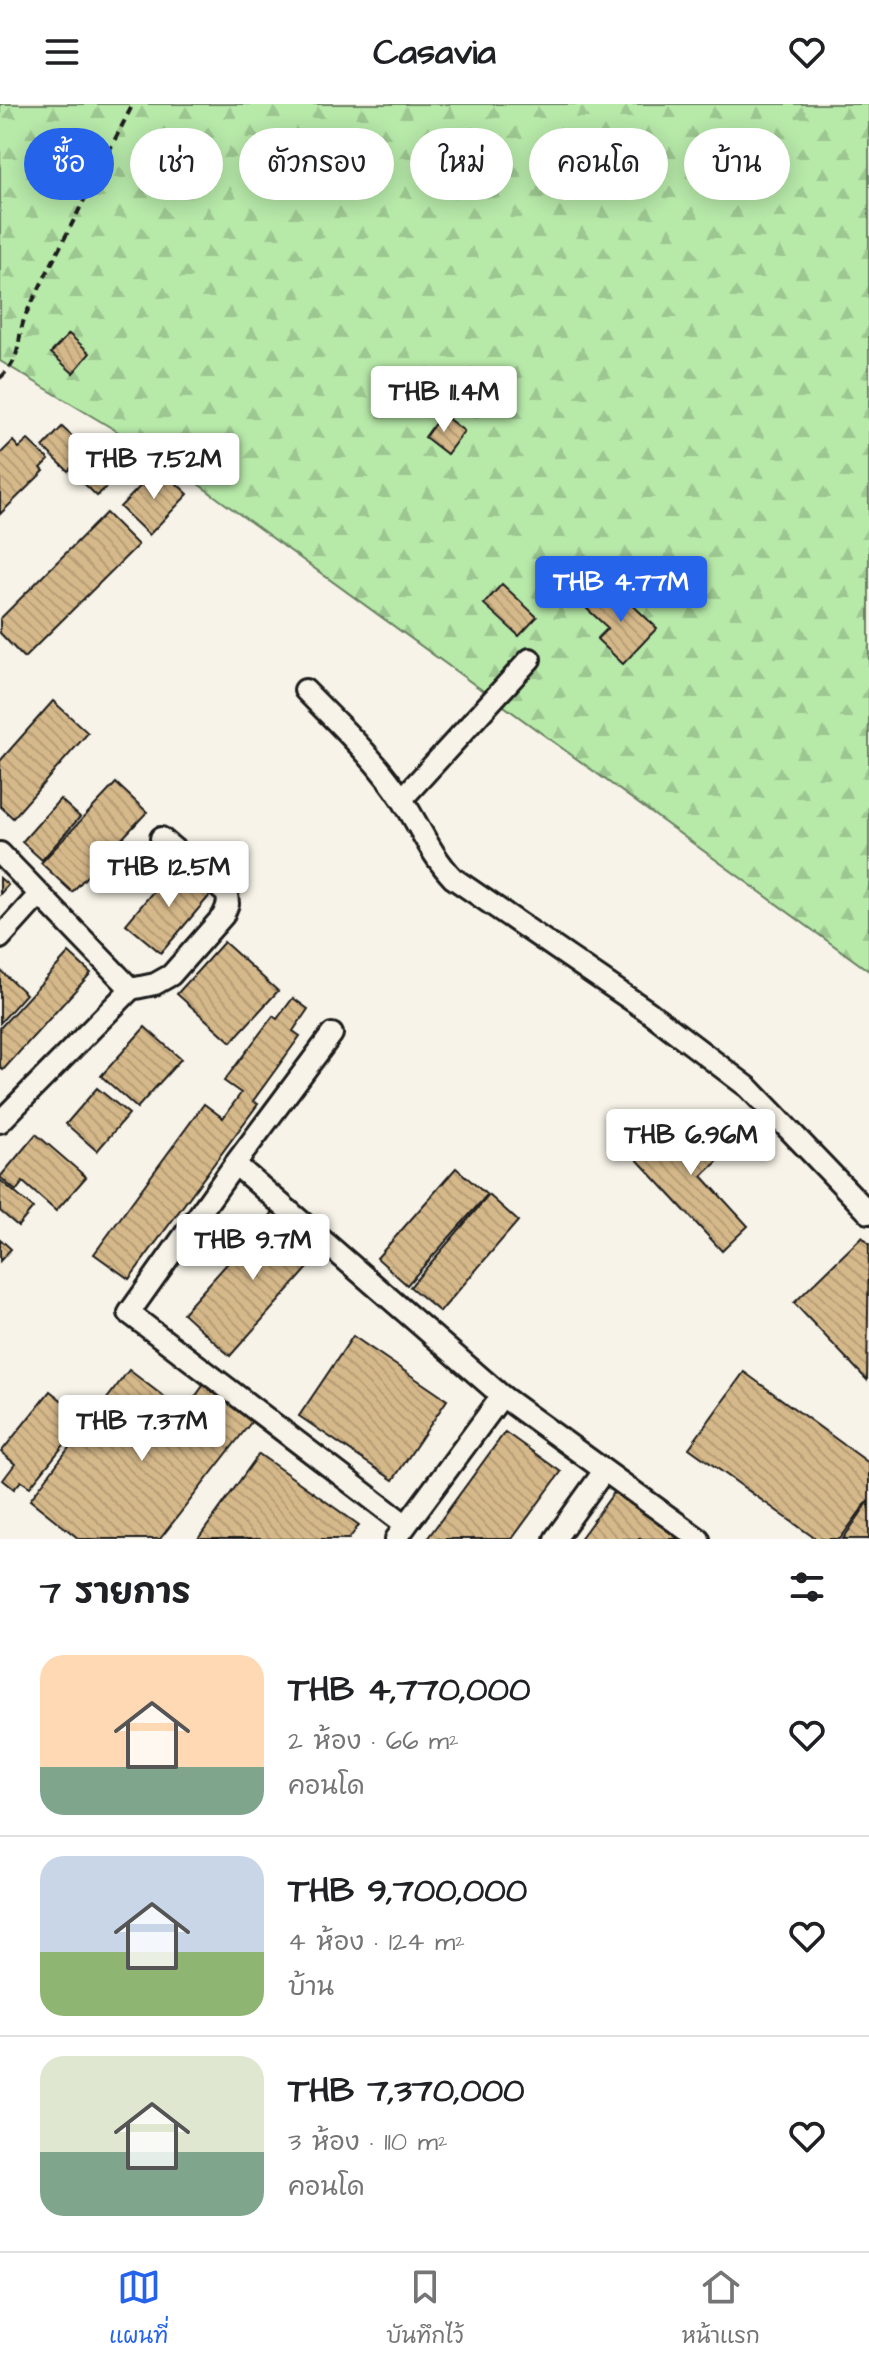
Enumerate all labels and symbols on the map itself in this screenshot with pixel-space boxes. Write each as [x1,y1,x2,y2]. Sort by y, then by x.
pin: THB 11.4M [352,366,536,434]
pin: THB 7.52M [62,433,246,501]
pin: THB 4.77M [529,556,713,624]
pin: THB 12.5M [77,841,261,909]
pin: THB 6.96M [599,1109,783,1177]
pin: THB 9.7M [170,1214,336,1282]
pin: THB 7.37M [50,1395,234,1463]

